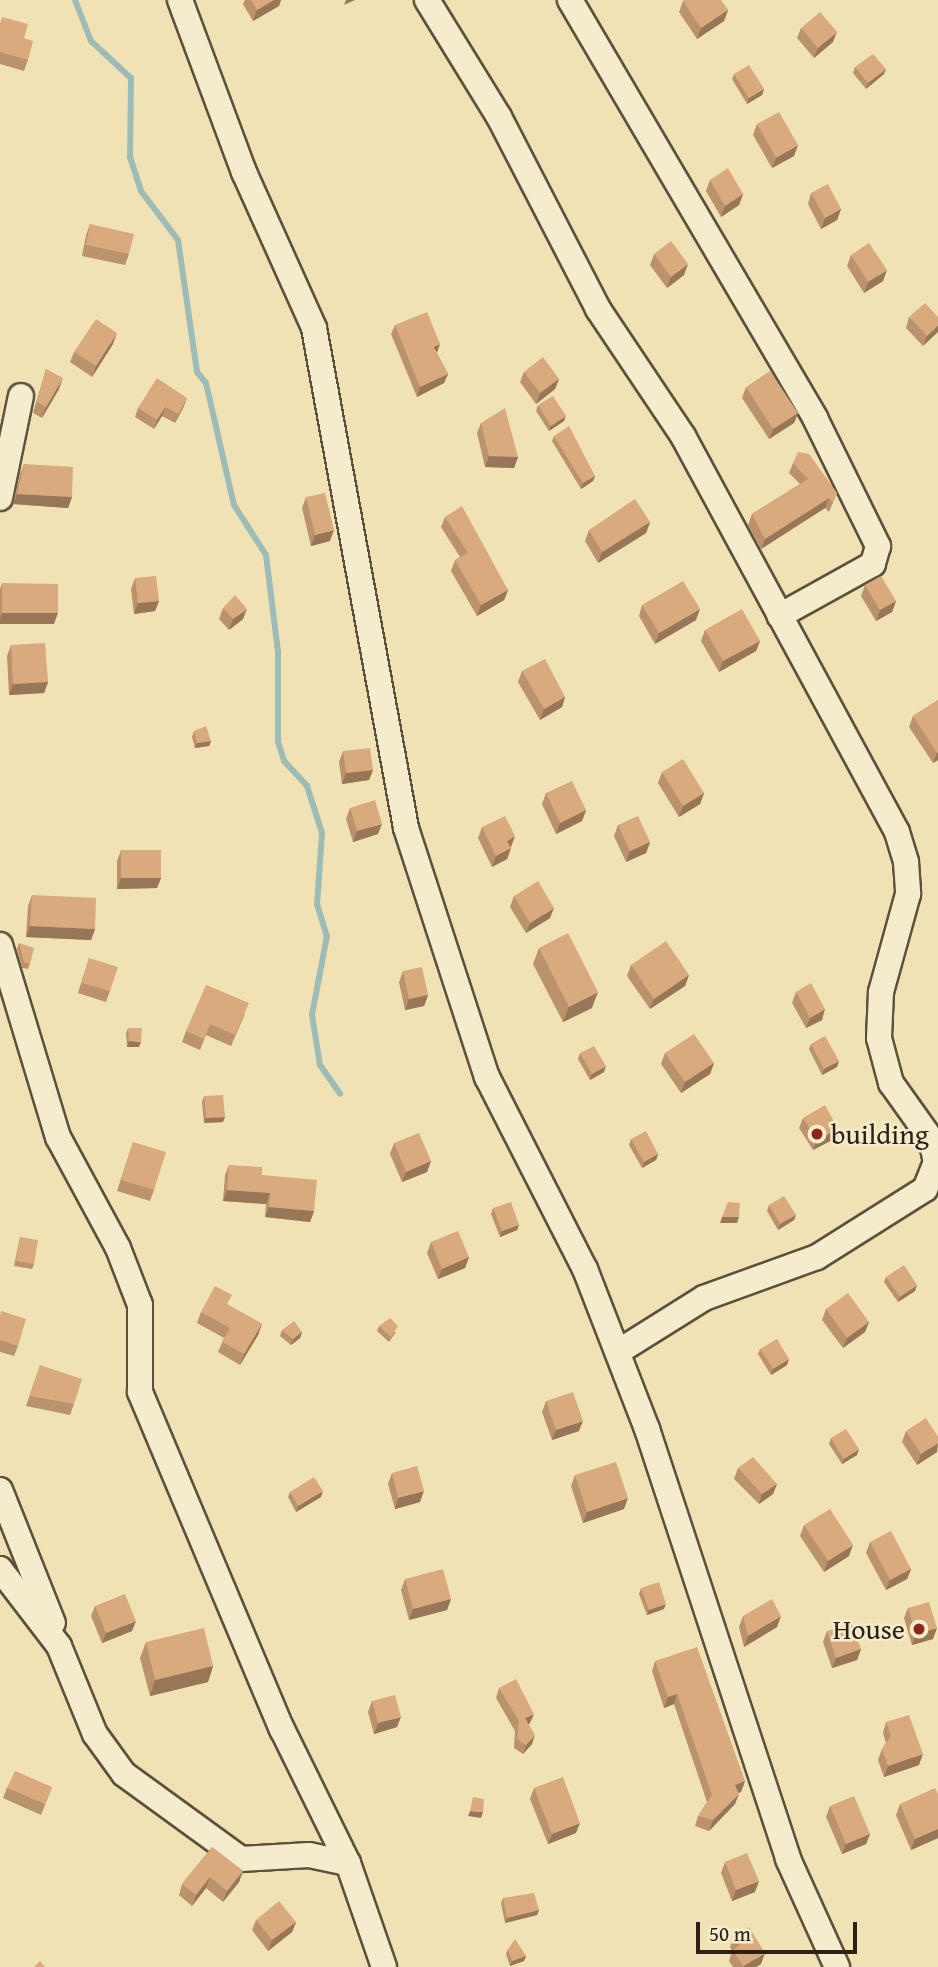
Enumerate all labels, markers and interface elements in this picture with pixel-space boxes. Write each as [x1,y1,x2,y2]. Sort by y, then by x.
place label: building [831,1117,929,1151]
marker: building [809,1126,825,1142]
place label: House [833,1612,905,1646]
marker: House [911,1621,927,1637]
scale bar [700,1908,861,1952]
text: 50 m [709,1918,751,1949]

